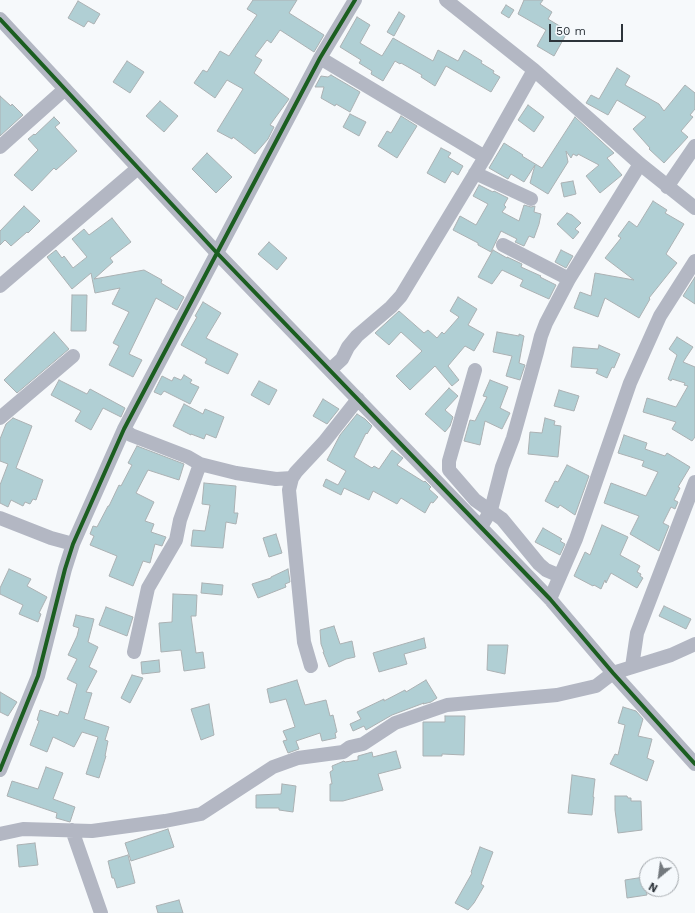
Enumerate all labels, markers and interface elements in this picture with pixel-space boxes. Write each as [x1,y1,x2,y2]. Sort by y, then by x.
scale bar [551,16,625,42]
text: 50 m [556,24,586,38]
north arrow [639,857,679,897]
text: N [647,879,660,895]

